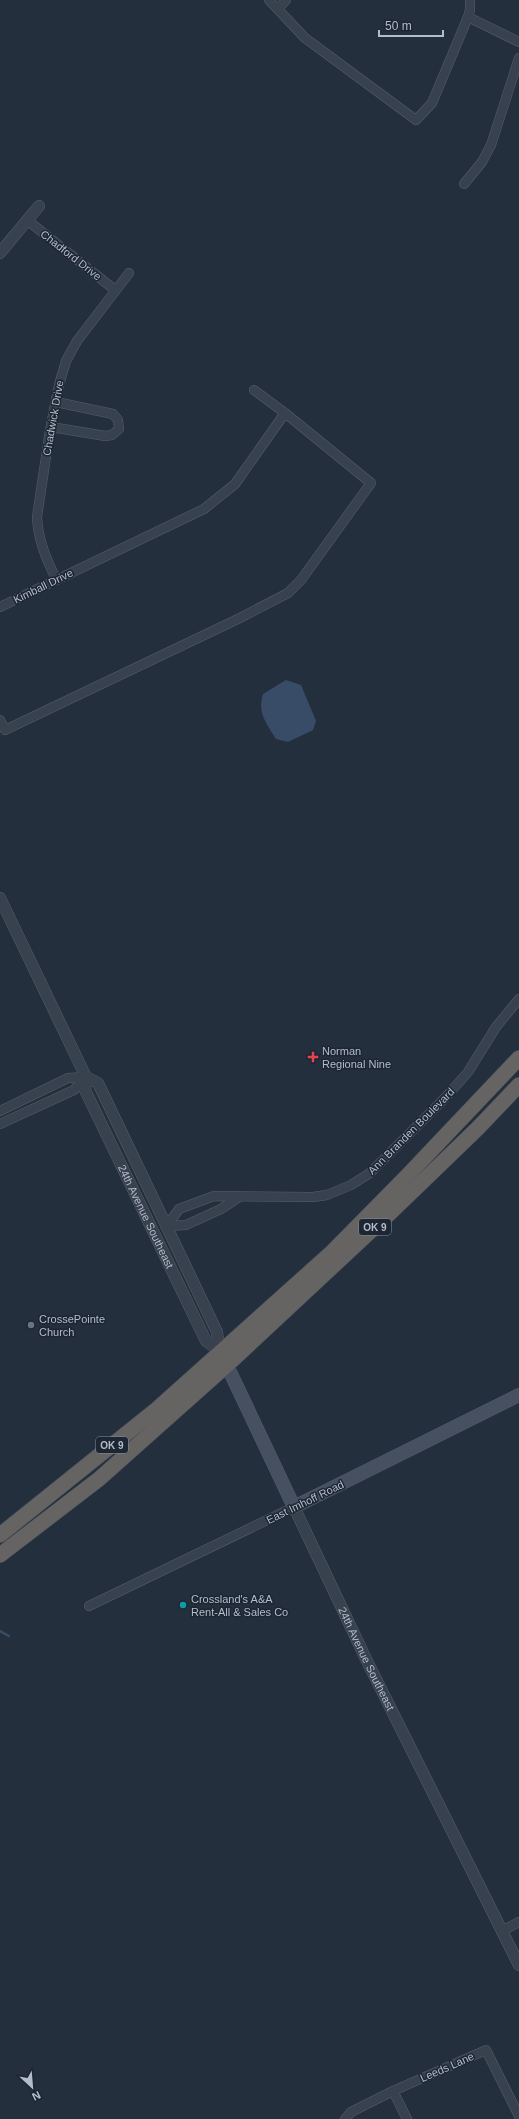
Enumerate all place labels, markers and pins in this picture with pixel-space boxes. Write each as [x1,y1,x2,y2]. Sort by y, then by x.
place label: Norman Regional Nine [322,1045,391,1070]
marker: Norman Regional Nine [307,1051,319,1063]
place label: CrossePointe Church [39,1313,105,1338]
marker: CrossePointe Church [26,1320,36,1330]
place label: Crossland's A&A Rent-All & Sales Co [191,1593,288,1618]
marker: Crossland's A&A Rent-All & Sales Co [178,1600,188,1610]

